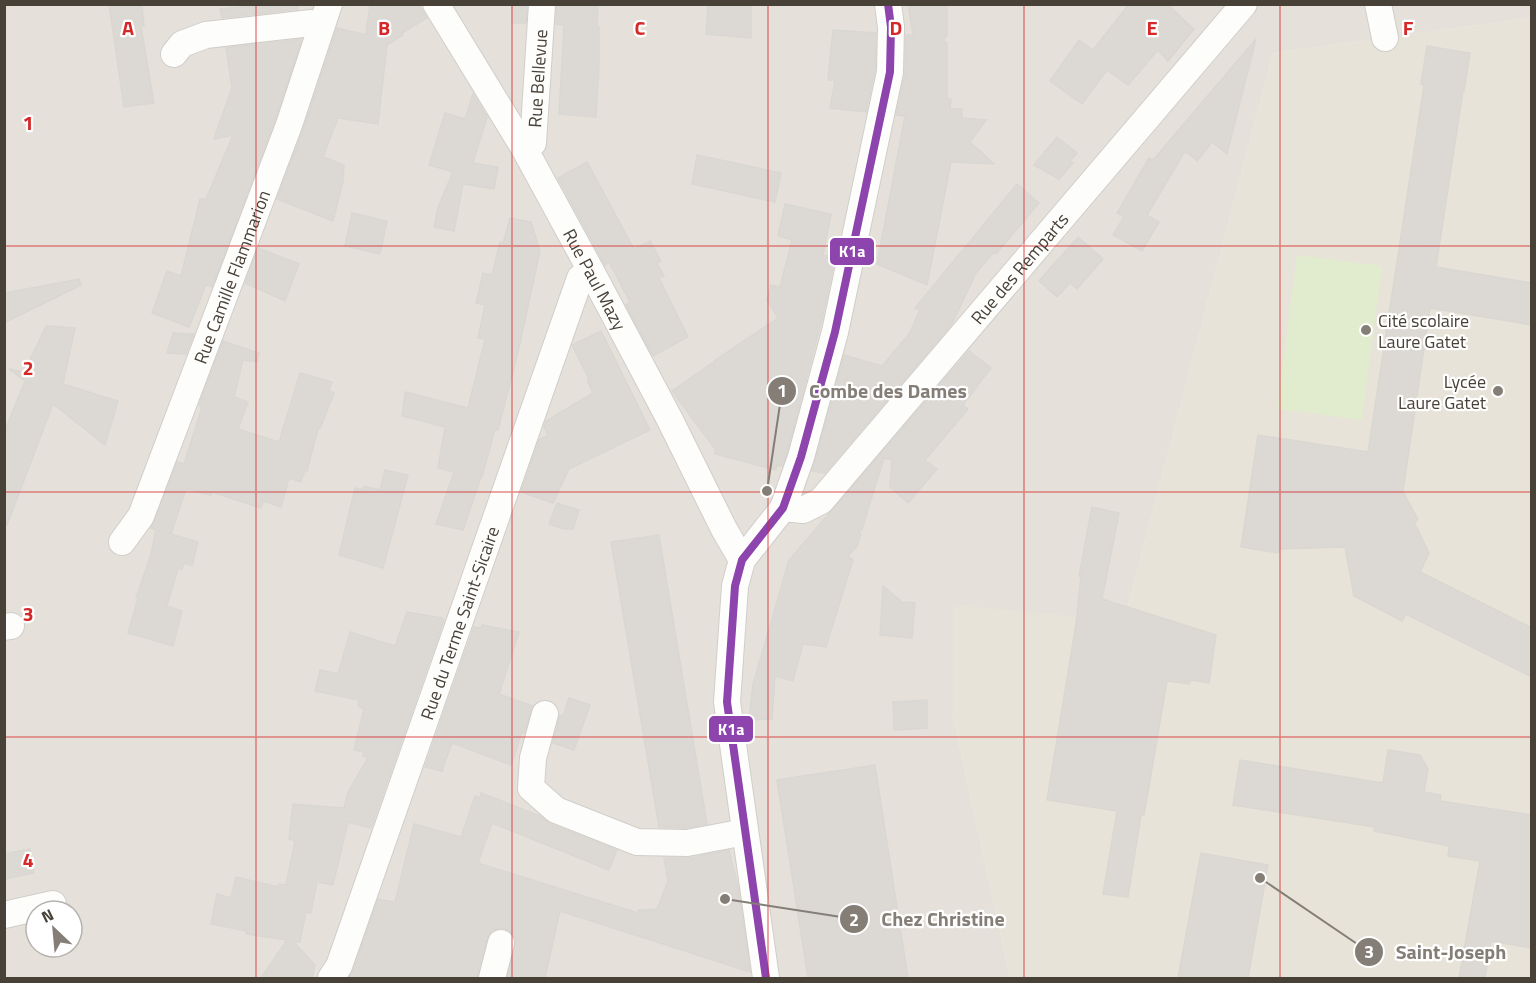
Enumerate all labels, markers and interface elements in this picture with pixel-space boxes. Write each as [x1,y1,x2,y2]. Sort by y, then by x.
text: A [122,12,134,43]
text: B [378,12,390,43]
text: C [635,12,646,43]
text: D [890,12,902,43]
text: E [1146,12,1158,43]
text: F [1403,12,1414,43]
street label: Rue Bellevue [521,28,554,128]
text: 1 [22,107,34,138]
street label: Rue Camille Flammarion [186,186,277,368]
street label: Rue des Remparts [964,206,1075,330]
street label: Rue Paul Mazy [557,223,634,335]
line badge: K1a [829,237,875,266]
text: K1a [839,239,865,263]
place label: Cité scolaire Laure Gatet [1378,307,1469,355]
marker: Cité scolaire Laure Gatet [1359,323,1373,337]
text: 2 [22,352,34,383]
place label: Lycée Laure Gatet [1398,368,1487,416]
callout: Combe des Dames [767,372,979,410]
text: Combe des Dames [809,375,967,406]
text: 1 [777,377,787,404]
marker: Lycée Laure Gatet [1491,384,1505,398]
street label: Rue du Terme Saint-Sicaire [413,522,506,723]
text: 3 [22,598,34,629]
line badge: K1a [708,715,754,743]
text: K1a [718,717,744,741]
text: 4 [22,844,34,875]
north arrow [24,899,84,959]
callout: Chez Christine [839,900,1017,938]
text: N [37,902,58,929]
text: Chez Christine [881,903,1005,934]
text: 2 [849,906,859,933]
callout: Saint-Joseph [1354,933,1519,971]
text: Saint-Joseph [1396,936,1506,967]
text: 3 [1364,938,1374,965]

